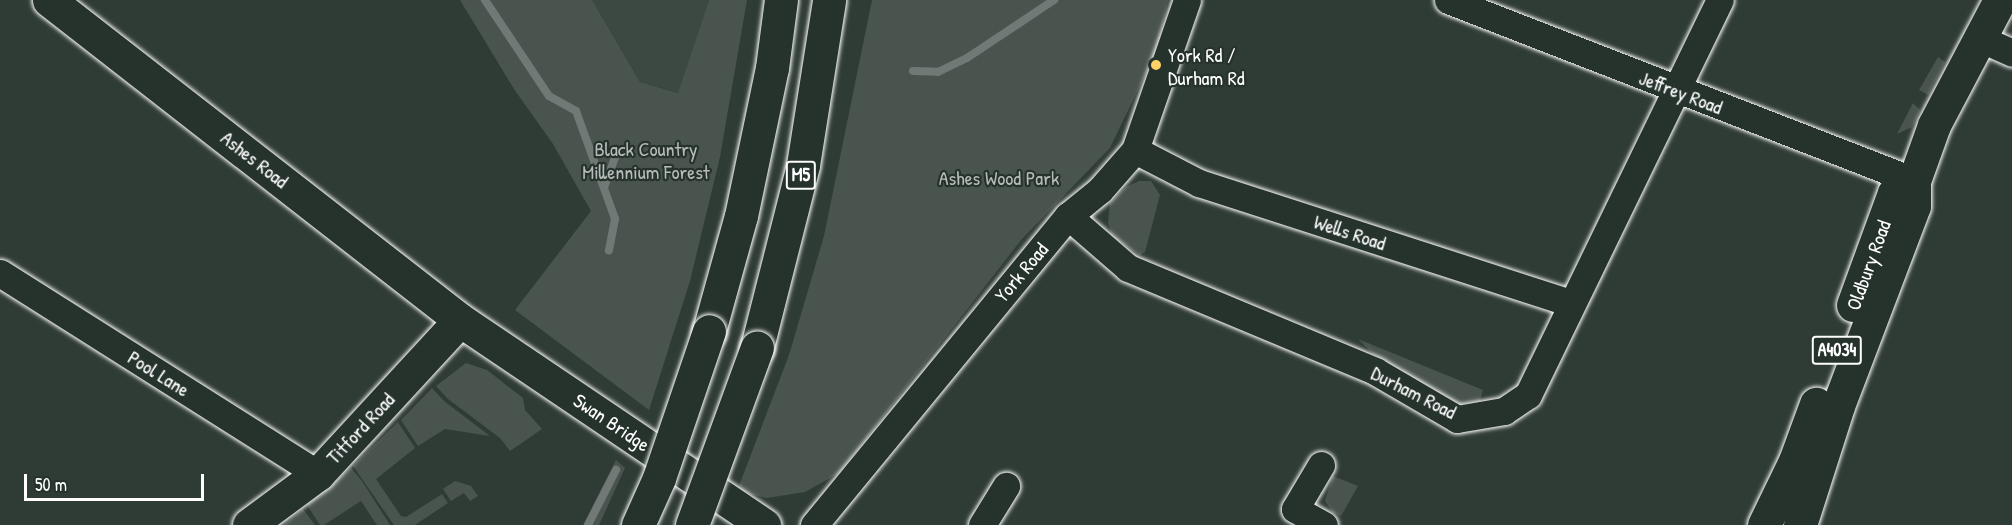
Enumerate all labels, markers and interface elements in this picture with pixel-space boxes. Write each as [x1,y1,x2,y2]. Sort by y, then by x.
place label: York Rd / Durham Rd [1168,42,1245,89]
marker: York Rd / Durham Rd [1149,58,1163,72]
street label: Jeffrey Road [1636,65,1726,119]
street label: Ashes Road [217,125,293,193]
park label: Black Country Millennium Forest [582,136,710,183]
road number: M5 [784,160,818,190]
park label: Ashes Wood Park [939,165,1059,189]
street label: Wells Road [1311,209,1389,255]
street label: Oldbury Road [1841,217,1895,313]
street label: York Road [989,237,1053,307]
road number: A4034 [1812,335,1862,365]
street label: Pool Lane [124,345,194,401]
street label: Durham Road [1367,360,1461,424]
street label: Titford Road [321,387,399,469]
street label: Swan Bridge [569,388,655,456]
scale bar [27,462,207,500]
text: 50 m [35,472,67,497]

